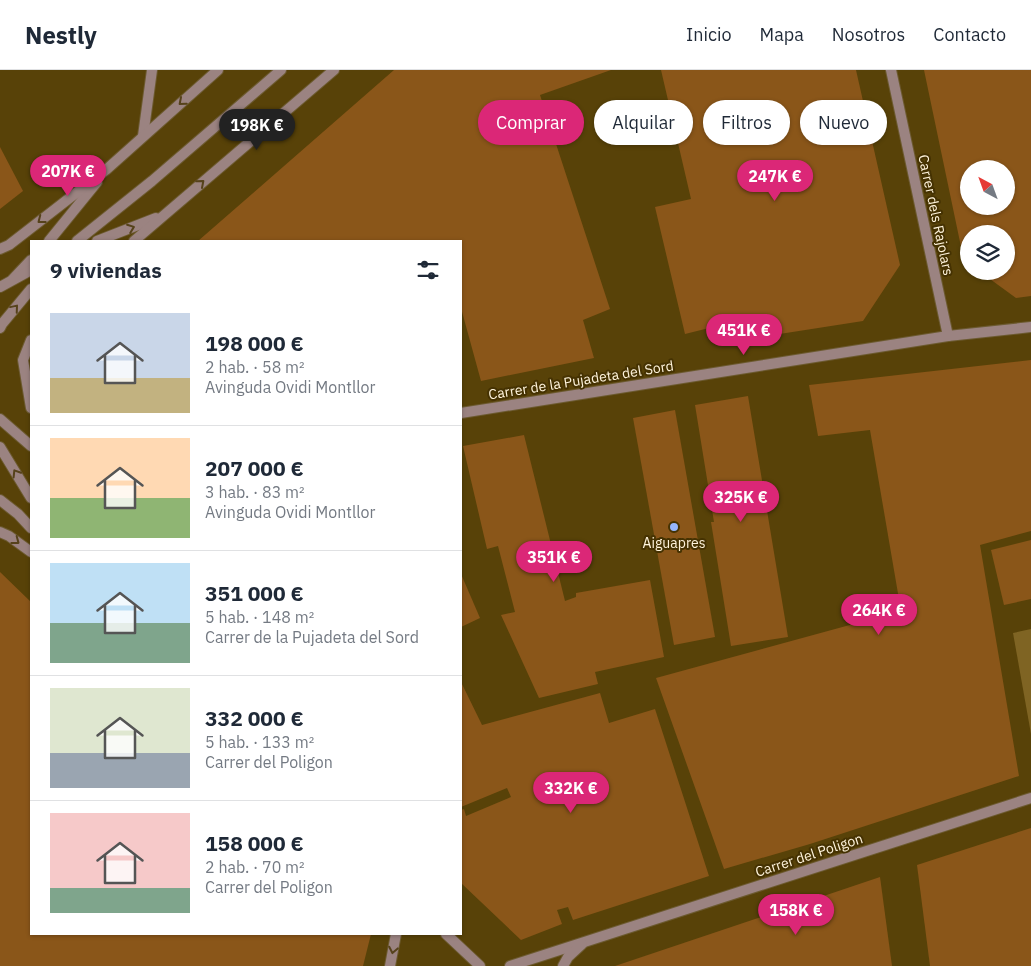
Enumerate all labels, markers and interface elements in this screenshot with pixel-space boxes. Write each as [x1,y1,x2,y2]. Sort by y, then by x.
text: Nestly [25,19,97,51]
text: Inicio [686,23,732,46]
text: Mapa [760,23,804,46]
text: Nosotros [832,23,905,46]
text: Contacto [933,23,1006,46]
one-way arrow [178,96,187,105]
chip: Comprar [478,100,584,145]
chip: Alquilar [594,100,693,145]
chip: Filtros [703,100,790,145]
chip: Nuevo [800,100,887,145]
pin: 198K € [216,108,298,151]
text: 198K € [230,115,284,135]
street label: Carrer dels Rajolars [914,153,958,277]
pin: 207K € [27,154,109,197]
pin: 247K € [734,160,816,202]
north arrow [960,160,1015,215]
map controls [960,160,1015,280]
text: 207K € [41,161,95,181]
text: 247K € [748,166,802,186]
one-way arrow [196,180,205,189]
one-way arrow [38,215,47,223]
one-way arrow [126,224,134,234]
button: layers [960,225,1015,280]
text: 9 viviendas [50,256,162,284]
icon: filters [414,256,442,284]
one-way arrow [9,305,18,314]
pin: 451K € [703,314,785,356]
text: 451K € [717,320,771,340]
text: 198 000 € [205,329,304,357]
icon: home [90,333,150,393]
street label: Carrer de la Pujadeta del Sord [487,356,675,404]
text: 2 hab. · 58 m² [205,357,305,377]
text: Avinguda Ovidi Montllor [205,377,375,397]
text: 207 000 € [205,454,304,482]
icon: home [90,458,150,518]
one-way arrow [12,469,22,478]
pin: 325K € [700,480,782,523]
text: 3 hab. · 83 m² [205,482,305,502]
text: 325K € [714,487,768,507]
text: Avinguda Ovidi Montllor [205,502,375,522]
marker: Aiguapres [668,521,680,533]
place label: Aiguapres [643,534,706,552]
one-way arrow [10,535,20,544]
pin: 351K € [513,540,595,583]
text: 351K € [527,547,581,567]
text: 351 000 € [205,579,304,607]
icon: home [90,583,150,643]
pin: 264K € [838,594,920,636]
text: 264K € [852,600,906,620]
text: 5 hab. · 148 m² [205,607,314,627]
text: Carrer de la Pujadeta del Sord [205,627,419,647]
text: 332 000 € [205,704,304,732]
icon: home [90,708,150,768]
text: 5 hab. · 133 m² [205,732,314,752]
text: Carrer del Poligon [205,752,333,772]
pin: 332K € [530,772,612,814]
text: 332K € [544,778,598,798]
text: 158 000 € [205,829,304,857]
street label: Carrer del Poligon [753,829,865,881]
icon: home [90,833,150,893]
text: 2 hab. · 70 m² [205,857,305,877]
text: Carrer del Poligon [205,877,333,897]
pin: 158K € [755,894,837,936]
text: 158K € [769,900,823,920]
one-way arrow [389,946,399,954]

